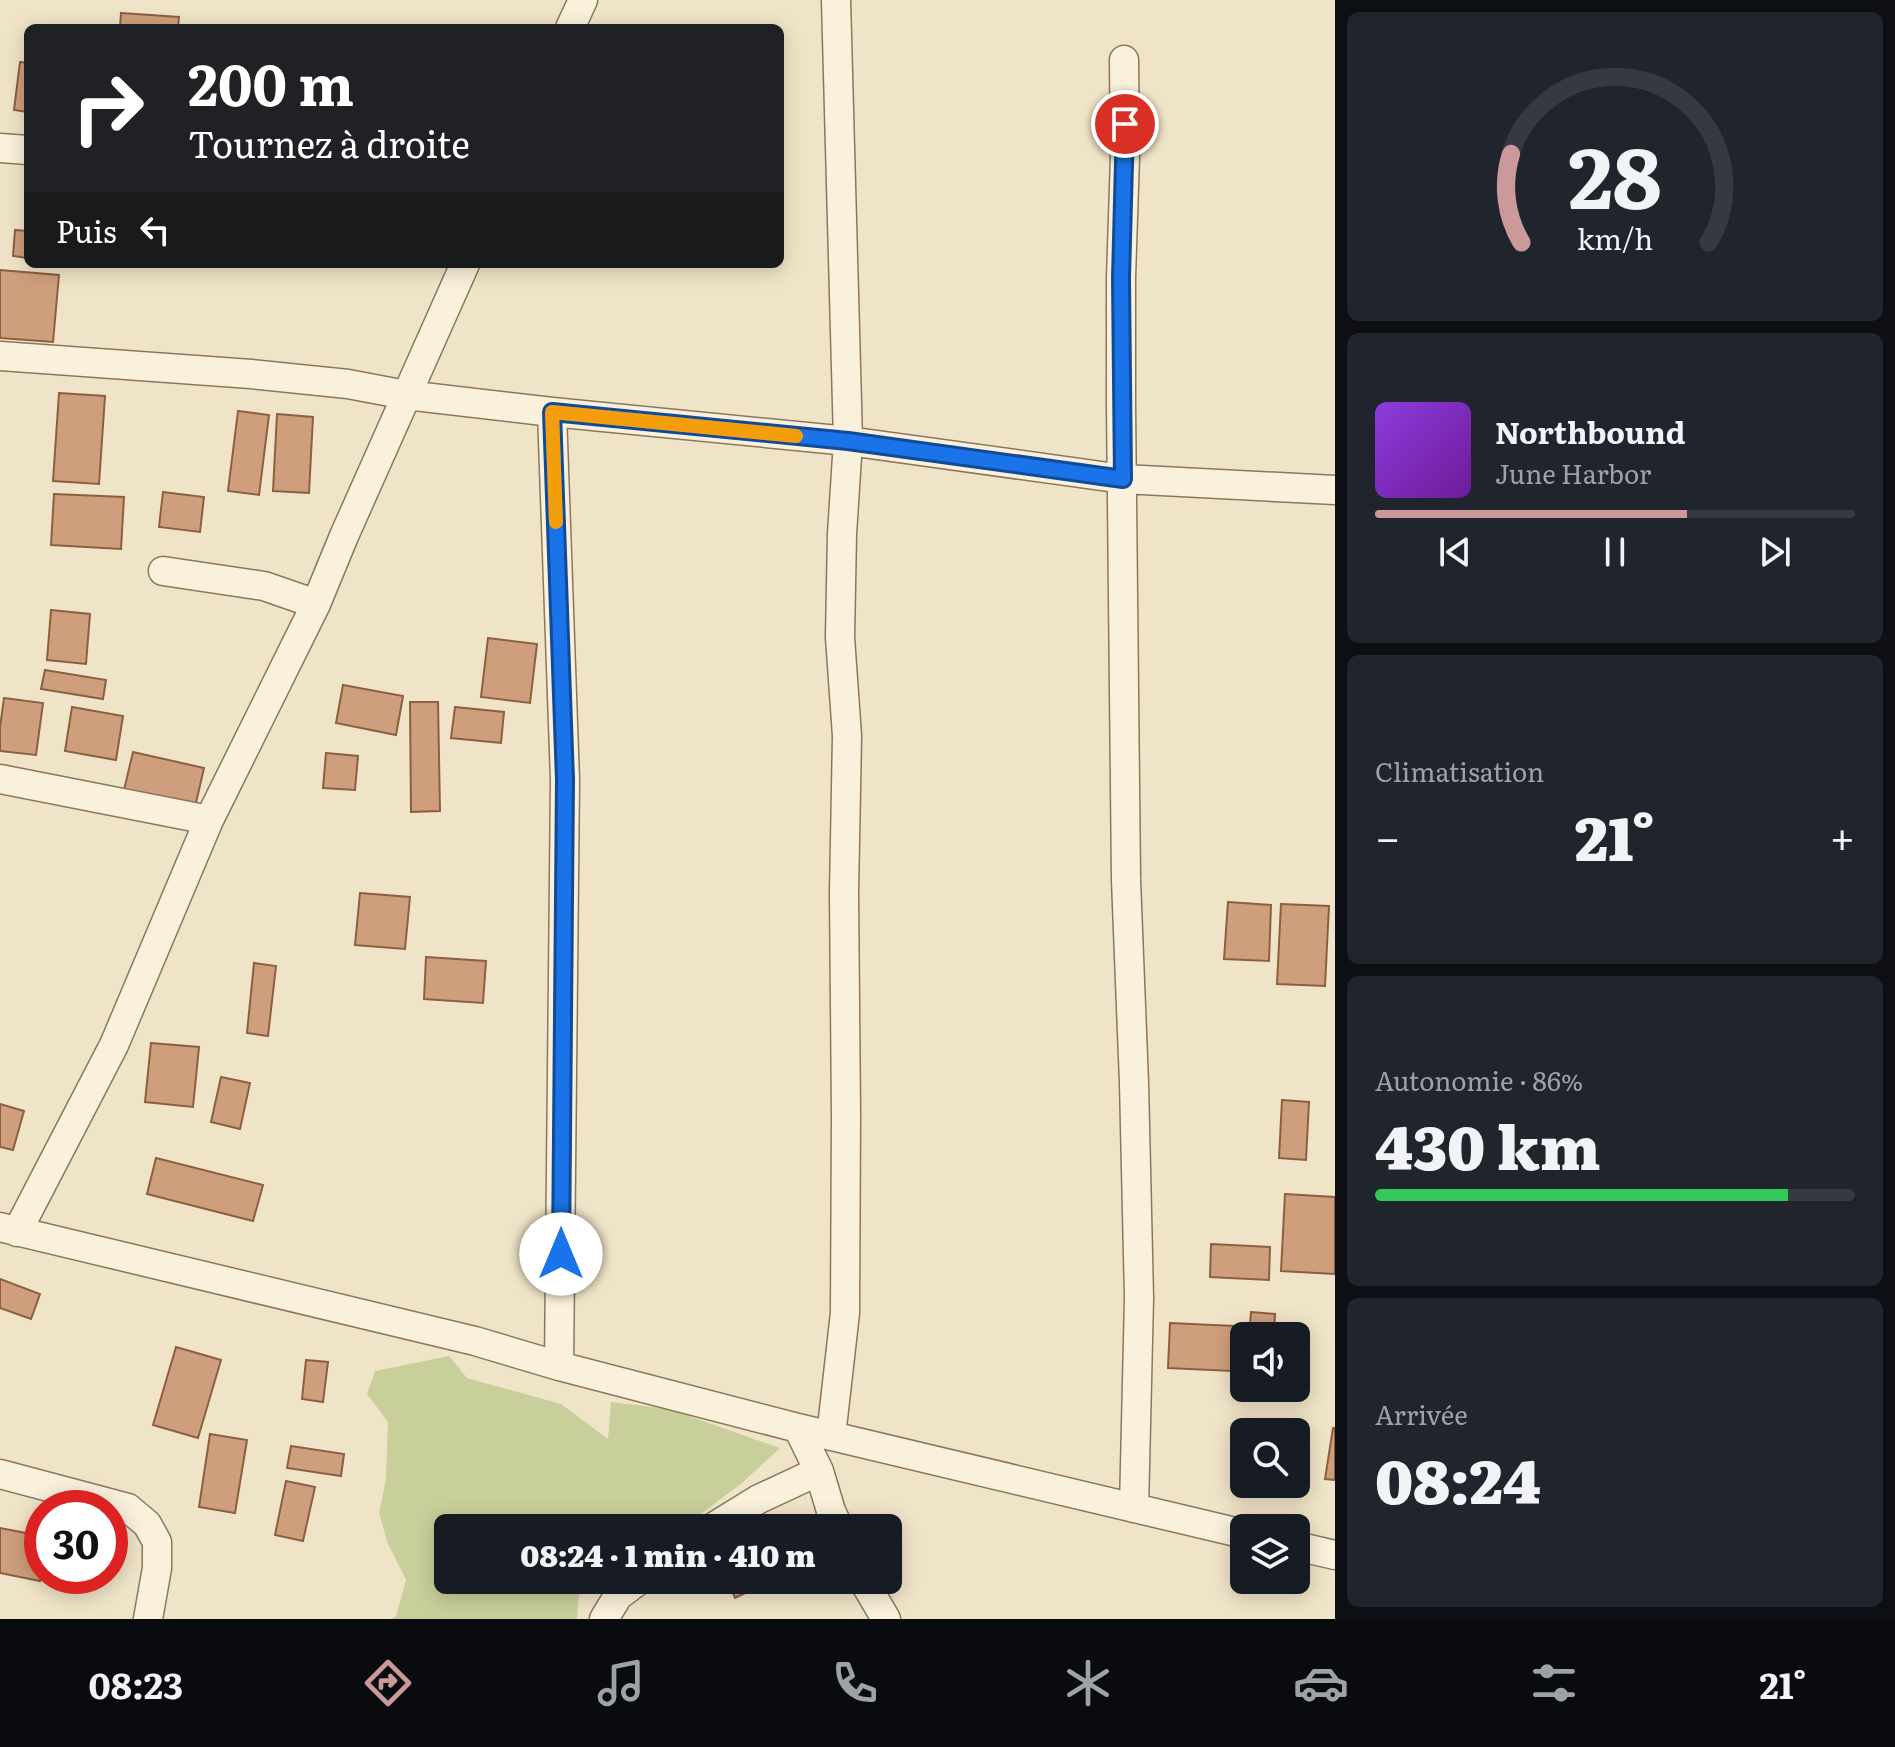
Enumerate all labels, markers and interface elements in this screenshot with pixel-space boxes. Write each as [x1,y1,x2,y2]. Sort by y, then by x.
text: 200 m [188,40,354,123]
icon: right [56,56,160,160]
pin [1091,90,1159,158]
icon: arrive [1103,102,1147,146]
text: 28 [1568,110,1662,234]
text: Tournez à droite [188,116,470,169]
text: Puis [56,208,117,252]
icon: left [133,208,177,252]
text: km/h [1577,216,1653,259]
text: Northbound [1495,409,1686,453]
text: June Harbor [1495,453,1651,492]
icon: previous [1433,530,1477,574]
icon: pause [1593,530,1637,574]
icon: next [1753,530,1797,574]
text: Climatisation [1375,751,1544,790]
text: 21° [1575,790,1655,879]
text: − [1375,802,1401,868]
text: + [1829,802,1855,868]
text: Autonomie · 86% [1375,1060,1583,1099]
text: 430 km [1375,1099,1601,1188]
position arrow [519,1212,603,1296]
map controls [1230,1322,1310,1594]
button: sound [1230,1322,1310,1402]
text: Arrivée [1375,1394,1468,1433]
button: search [1230,1418,1310,1498]
text: 08:24 [1375,1433,1541,1522]
speed limit sign: 30 [24,1490,128,1594]
button: layers [1230,1514,1310,1594]
text: 08:24 · 1 min · 410 m [520,1532,816,1576]
icon: directions [360,1655,416,1711]
icon: music [593,1655,649,1711]
icon: phone [827,1655,883,1711]
icon: climate [1060,1655,1116,1711]
icon: car [1293,1655,1349,1711]
icon: filters [1526,1655,1582,1711]
text: 08:23 [89,1657,183,1710]
text: 21° [1759,1657,1806,1710]

